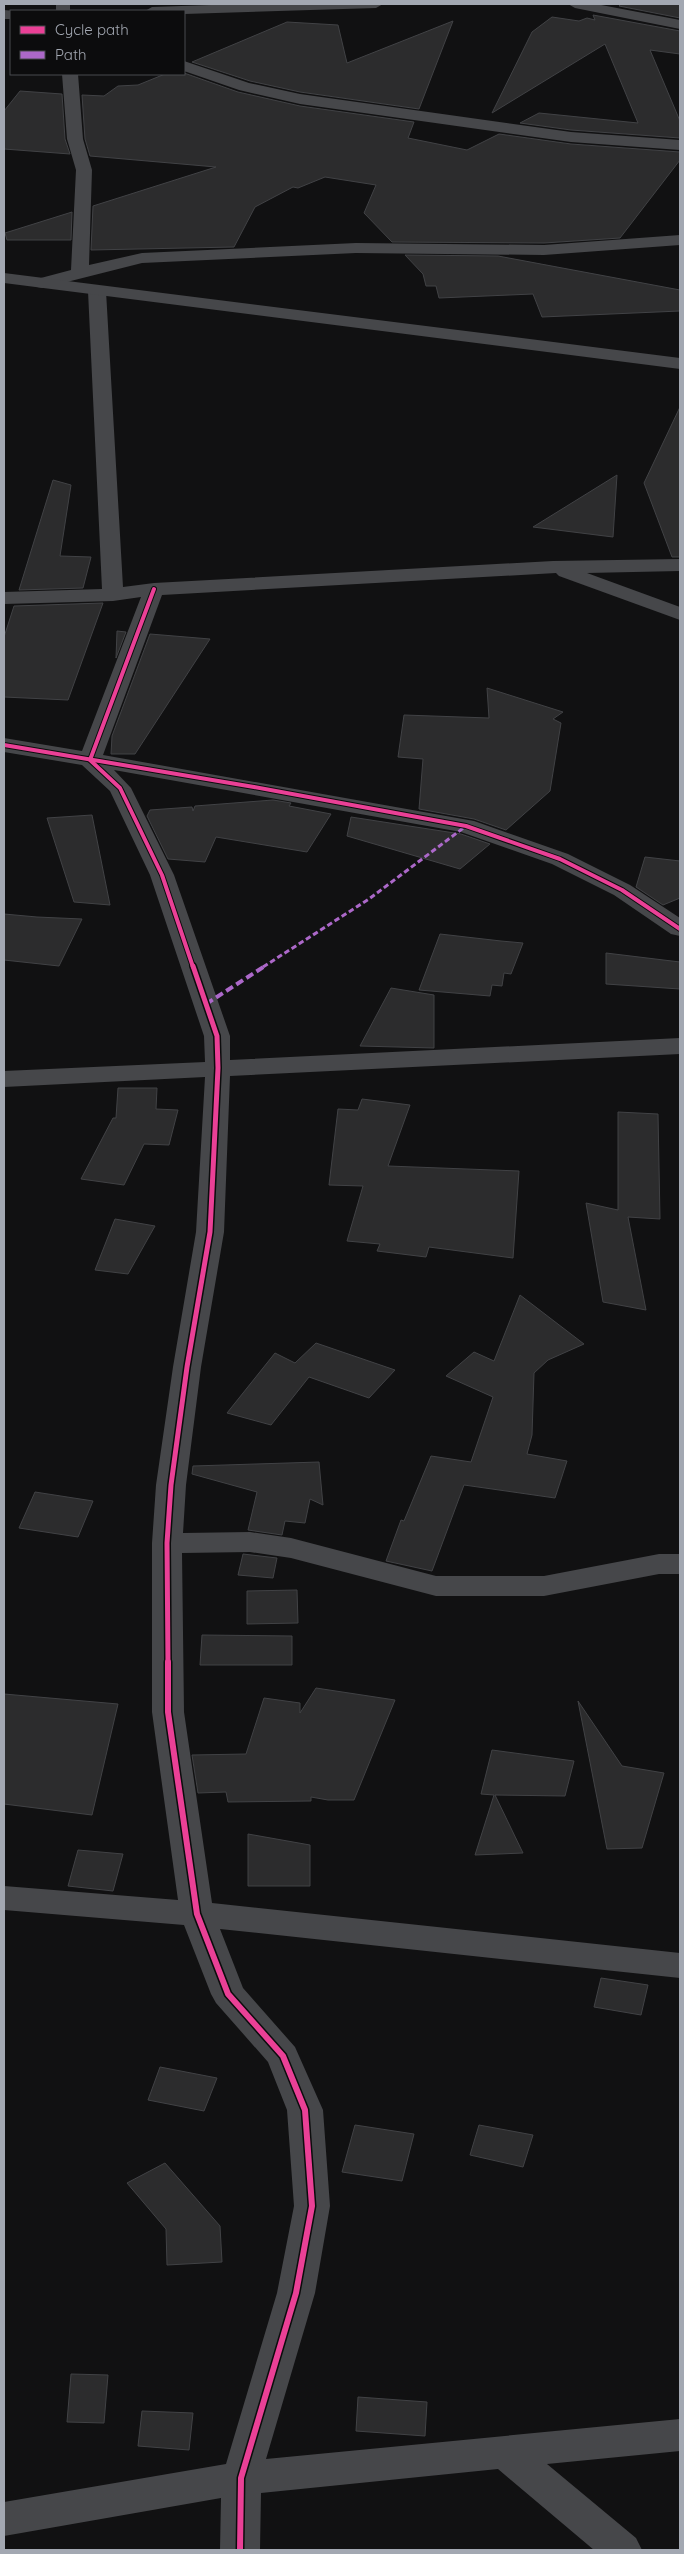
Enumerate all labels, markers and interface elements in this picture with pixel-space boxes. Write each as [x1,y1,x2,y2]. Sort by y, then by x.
legend [10,10,185,75]
text: Cycle path [55,20,129,39]
text: Path [55,45,87,64]

